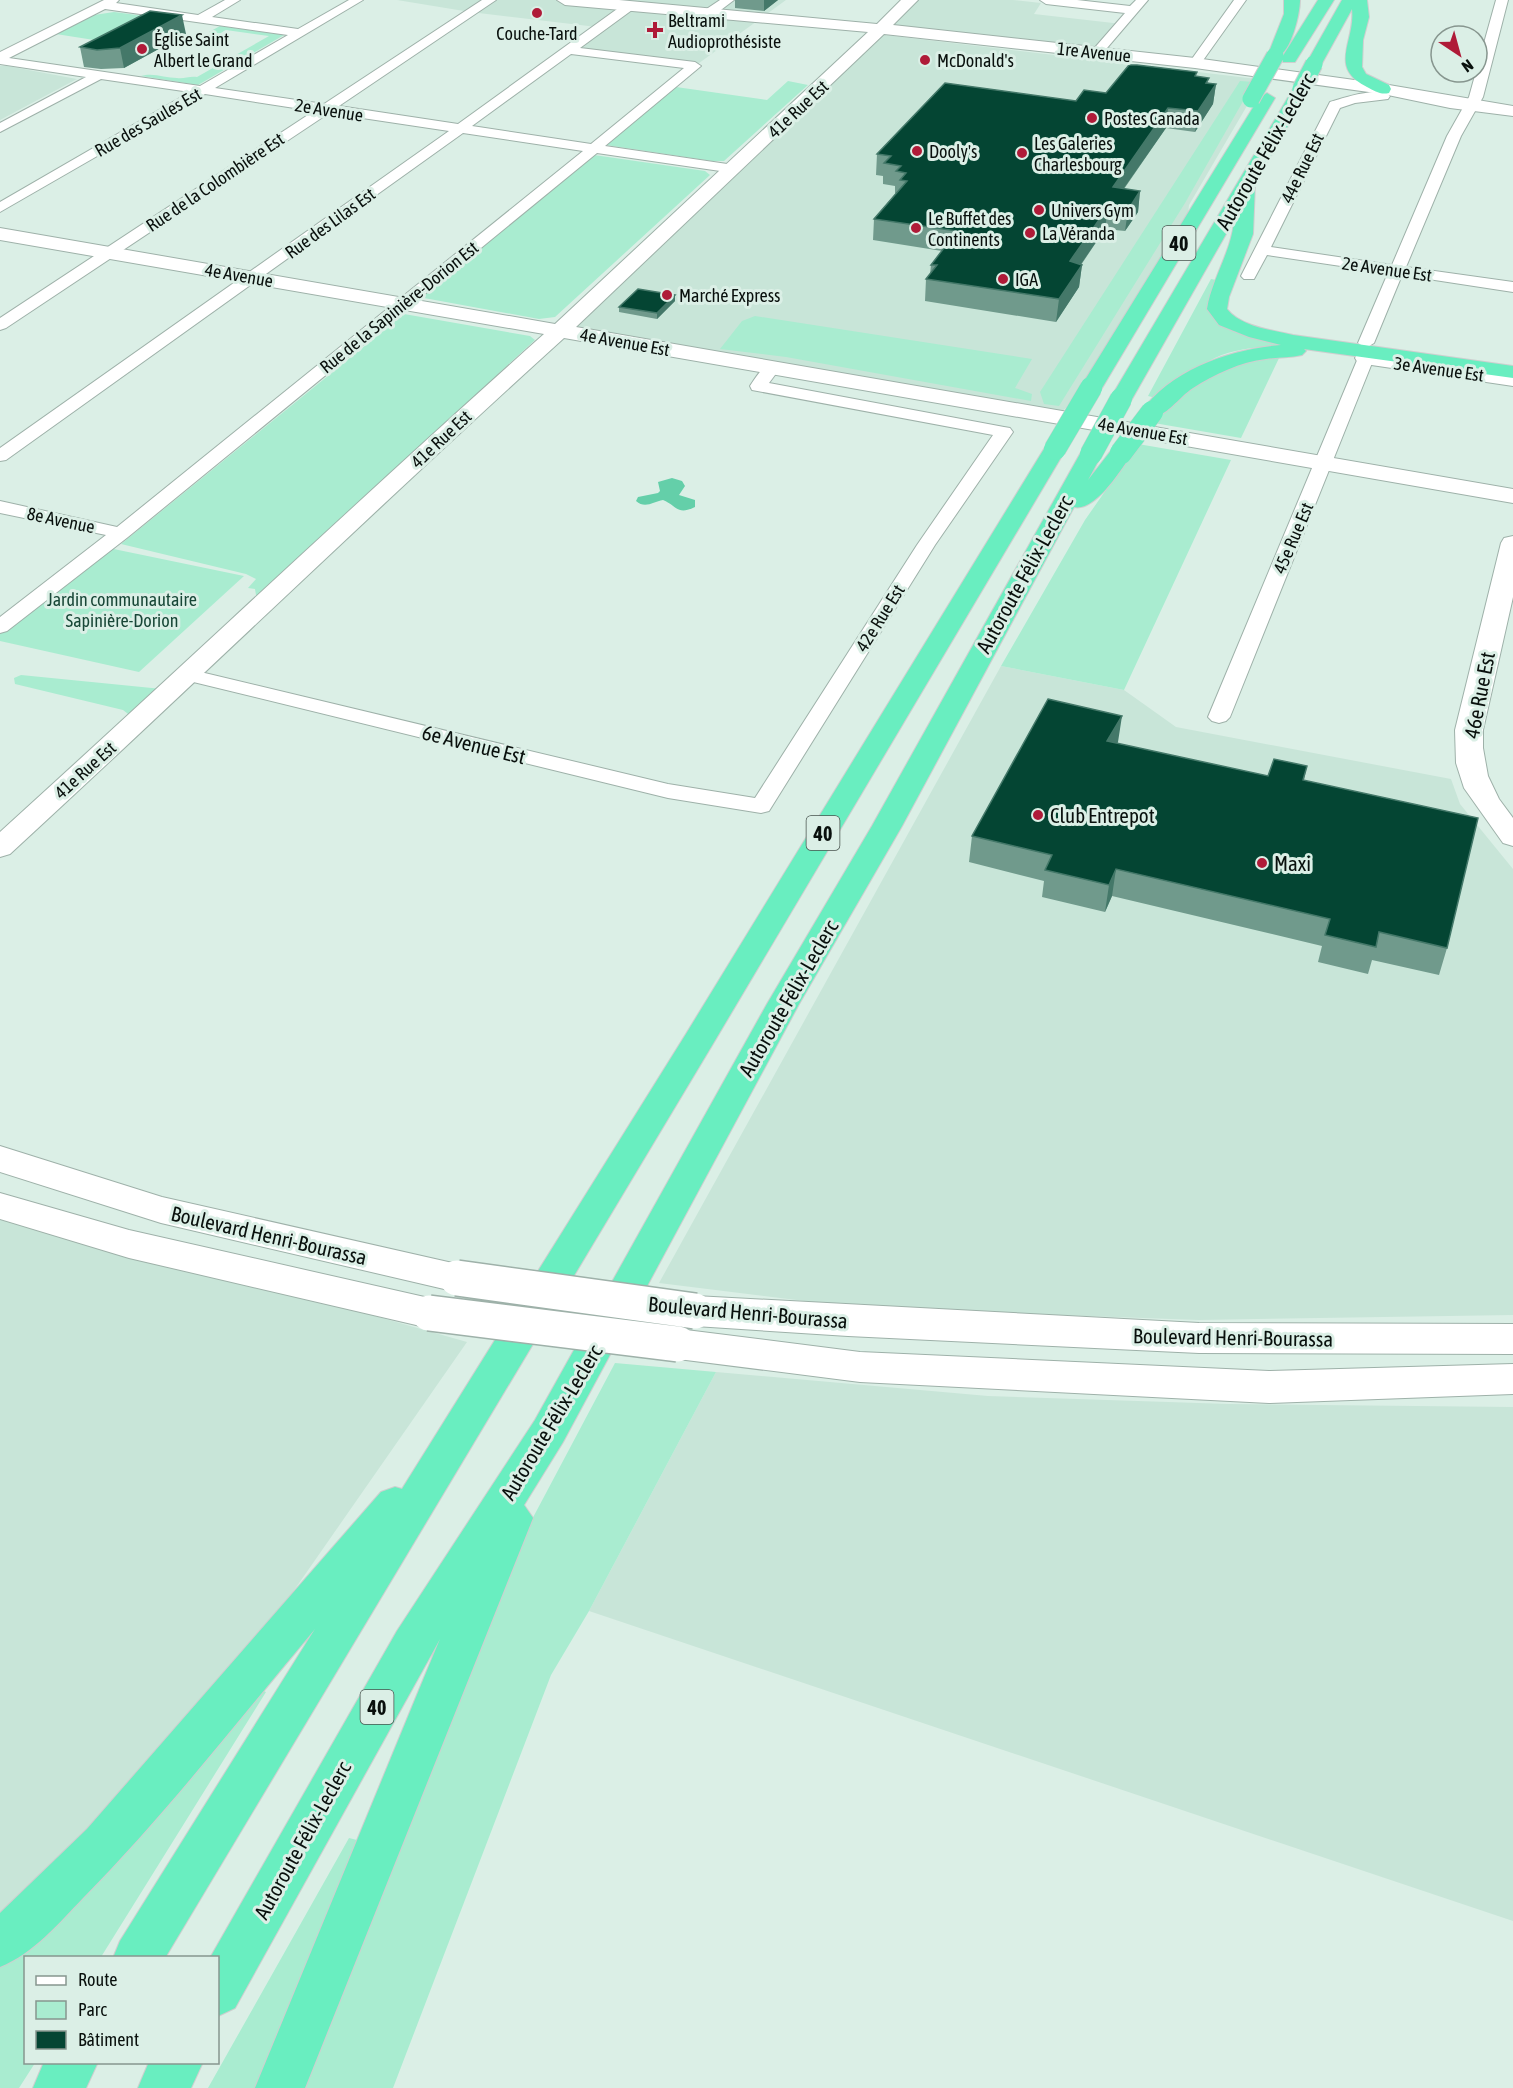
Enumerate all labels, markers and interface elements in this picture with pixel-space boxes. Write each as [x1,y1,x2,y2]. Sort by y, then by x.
marker: Couche-Tard [530,6,544,20]
place label: Beltrami Audioprothésiste [668,10,781,52]
marker: Beltrami Audioprothésiste [646,21,664,39]
place label: Couche-Tard [496,23,578,44]
north arrow [1429,24,1489,84]
place label: Église Saint Albert le Grand [154,29,252,71]
street label: 1re Avenue [1056,38,1132,66]
marker: Église Saint Albert le Grand [135,42,149,56]
place label: McDonald's [937,50,1014,71]
marker: McDonald's [918,53,932,67]
text: N [1459,56,1477,76]
street label: Autoroute Félix-Leclerc [1210,68,1320,233]
street label: 41e Rue Est [763,76,833,142]
street label: Rue des Saules Est [91,83,205,161]
street label: 2e Avenue [293,94,365,126]
place label: Postes Canada [1104,108,1200,129]
marker: Postes Canada [1085,111,1099,125]
street label: Rue de la Colombière Est [142,128,288,236]
street label: 44e Rue Est [1276,130,1328,206]
place label: Les Galeries Charlesbourg [1034,133,1122,175]
place label: Dooly's [929,141,977,162]
marker: Dooly's [910,144,924,158]
marker: Les Galeries Charlesbourg [1015,146,1029,160]
street label: Rue des Lilas Est [281,183,379,263]
place label: Univers Gym [1051,200,1134,221]
marker: Univers Gym [1032,203,1046,217]
place label: Le Buffet des Continents [928,208,1011,250]
marker: Le Buffet des Continents [909,221,923,235]
place label: La Véranda [1042,223,1115,244]
marker: La Véranda [1023,226,1037,240]
road number: 40 [1162,226,1196,260]
street label: Rue de la Sapinière-Dorion Est [316,237,482,377]
street label: 2e Avenue Est [1341,252,1433,286]
street label: 4e Avenue [203,259,275,291]
place label: IGA [1015,269,1038,290]
marker: IGA [996,272,1010,286]
place label: Marché Express [679,285,780,306]
marker: Marché Express [660,288,674,302]
street label: 4e Avenue Est [579,324,671,360]
street label: 3e Avenue Est [1393,352,1485,386]
street label: 41e Rue Est [406,406,476,472]
street label: 4e Avenue Est [1097,413,1189,449]
street label: Autoroute Félix-Leclerc [971,491,1077,657]
street label: 45e Rue Est [1269,499,1317,577]
street label: 8e Avenue [25,503,97,537]
street label: 42e Rue Est [851,581,909,655]
park label: Jardin communautaire Sapinière-Dorion [47,589,197,631]
street label: 46e Rue Est [1459,650,1499,740]
street label: 6e Avenue Est [420,720,528,768]
street label: 41e Rue Est [50,737,120,803]
place label: Club Entrepot [1050,803,1155,827]
marker: Club Entrepot [1031,808,1045,822]
road number: 40 [806,816,840,850]
place label: Maxi [1274,851,1311,875]
marker: Maxi [1255,856,1269,870]
street label: Autoroute Félix-Leclerc [733,915,843,1080]
street label: Boulevard Henri-Bourassa [169,1201,369,1269]
street label: Boulevard Henri-Bourassa [647,1291,849,1333]
street label: Boulevard Henri-Bourassa [1133,1323,1333,1351]
street label: Autoroute Félix-Leclerc [495,1340,607,1504]
road number: 40 [360,1690,394,1724]
street label: Autoroute Félix-Leclerc [249,1757,355,1923]
legend [24,1956,219,2064]
text: Route [78,1969,117,1990]
text: Parc [78,1999,107,2020]
text: Bâtiment [78,2029,139,2050]

